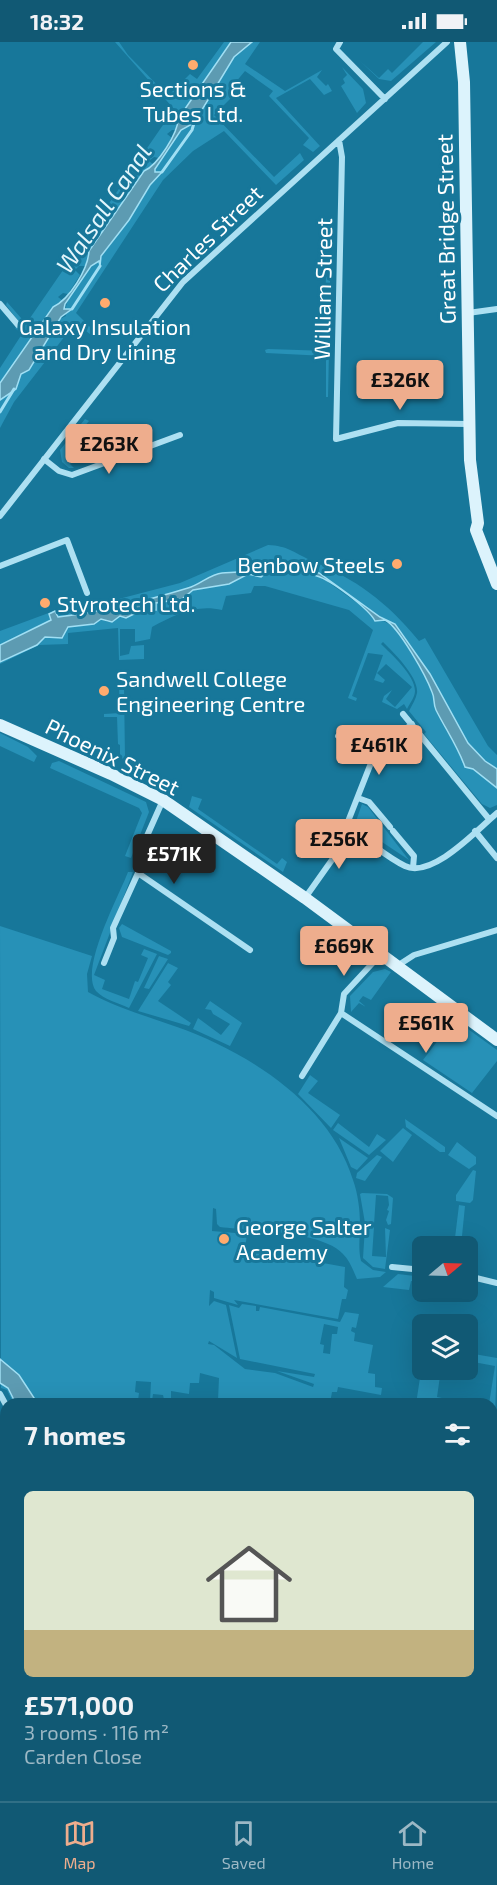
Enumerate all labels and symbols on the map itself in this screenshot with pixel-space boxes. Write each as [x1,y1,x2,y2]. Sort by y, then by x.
marker: Sections & Tubes Ltd. [186,58,200,72]
place label: Sections & Tubes Ltd. [139,75,247,126]
street label: Great Bridge Street [430,134,460,324]
water label: Walsall Canal [49,138,157,278]
street label: Charles Street [147,179,267,297]
street label: William Street [308,218,336,360]
marker: Galaxy Insulation and Dry Lining [98,296,112,310]
place label: Galaxy Insulation and Dry Lining [19,313,191,364]
pin: £326K [358,360,442,411]
pin: £263K [67,424,151,475]
place label: Benbow Steels [237,551,385,577]
marker: Benbow Steels [390,557,404,571]
place label: Styrotech Ltd. [57,590,196,616]
marker: Styrotech Ltd. [38,596,52,610]
place label: Sandwell College Engineering Centre [116,665,305,716]
marker: Sandwell College Engineering Centre [97,684,111,698]
street label: Phoenix Street [42,712,184,800]
pin: £461K [337,725,421,776]
pin: £256K [297,819,381,870]
pin: £571K [132,834,216,885]
pin: £669K [302,926,386,977]
pin: £561K [384,1003,468,1054]
place label: George Salter Academy [236,1213,372,1264]
marker: George Salter Academy [217,1232,231,1246]
north arrow [412,1236,478,1302]

